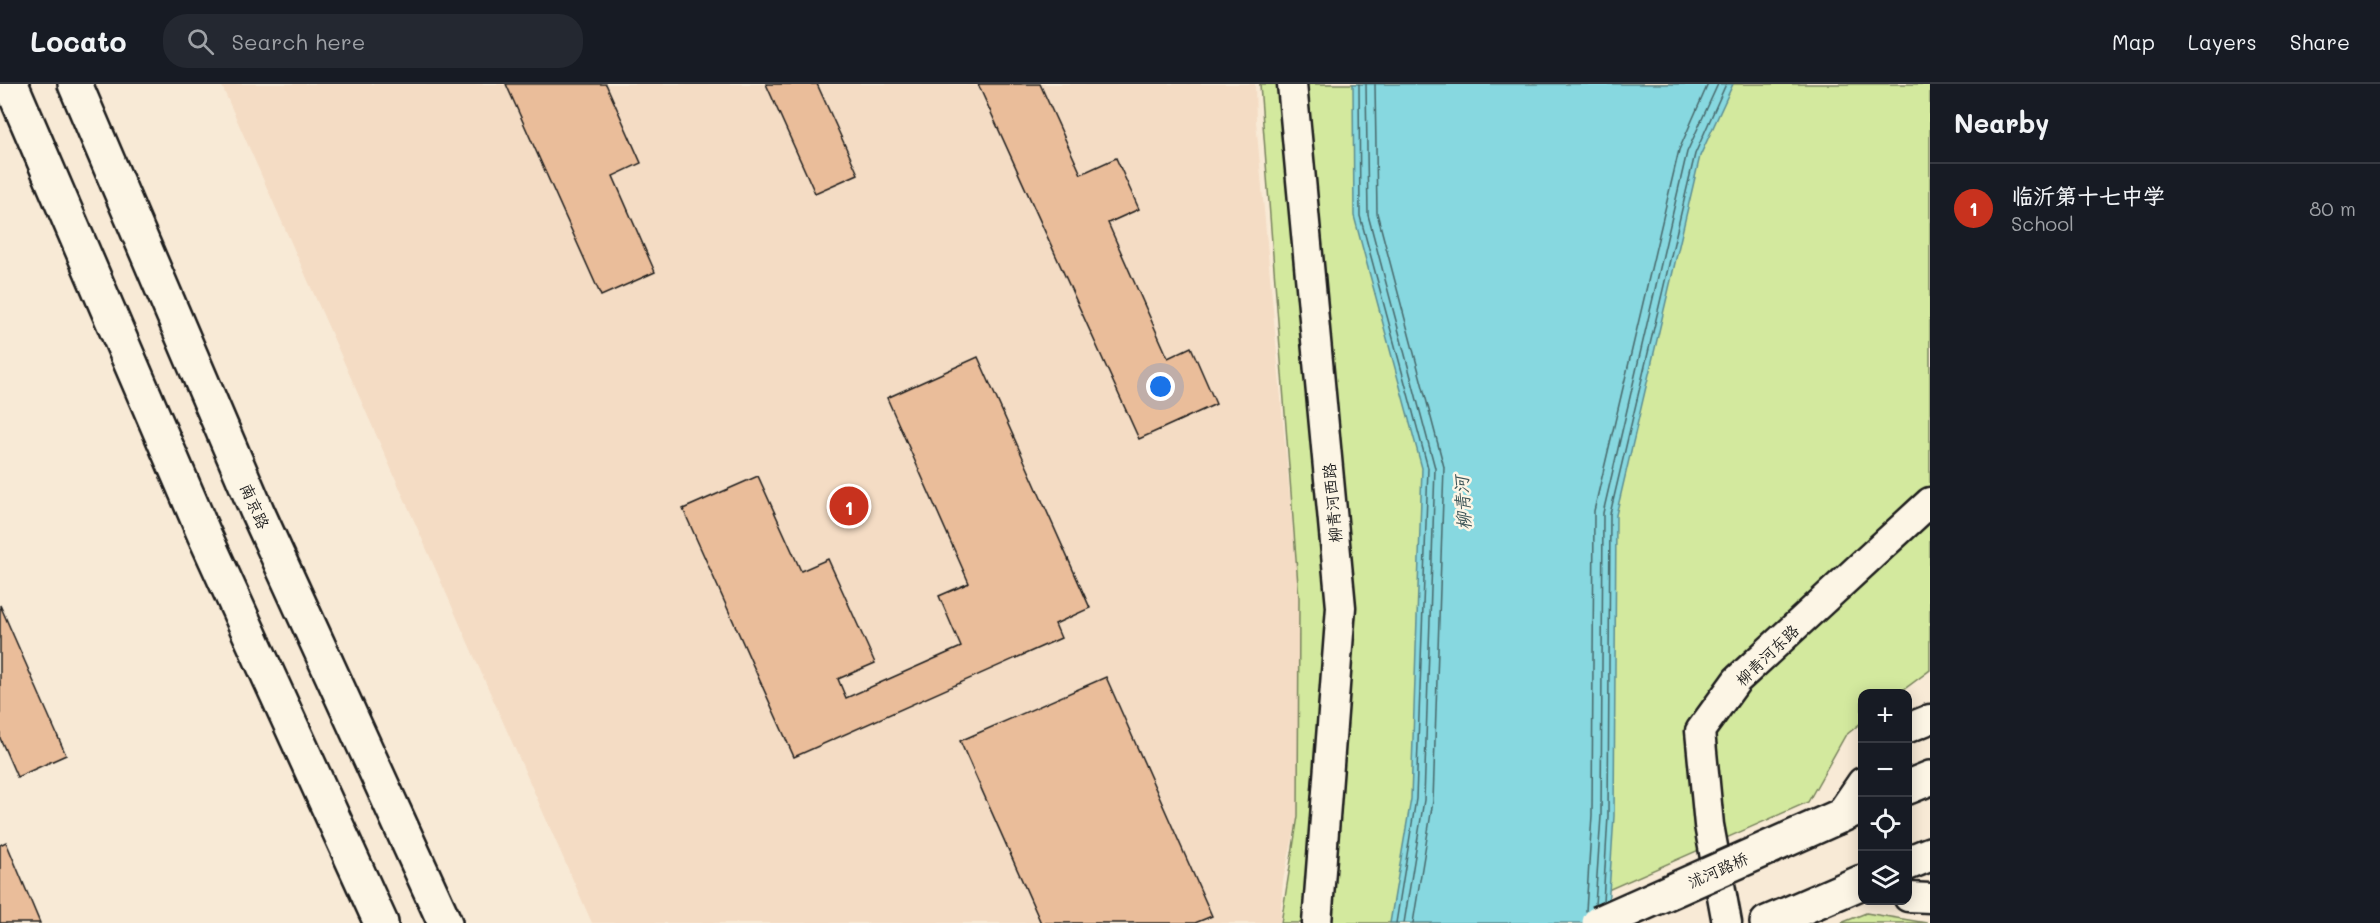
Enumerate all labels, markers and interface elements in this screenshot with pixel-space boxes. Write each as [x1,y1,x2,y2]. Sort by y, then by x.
search box [163,14,583,68]
text: Locato [30,23,127,59]
icon: search [184,25,217,58]
text: Search here [232,27,365,56]
text: Map [2112,28,2155,55]
text: Layers [2188,28,2257,55]
text: Share [2290,28,2350,55]
text: Nearby [1954,106,2049,140]
text: 临沂第十七中学 [2011,181,2165,210]
text: 1 [1969,195,1978,221]
text: 80 m [2309,195,2356,221]
text: School [2011,210,2074,236]
your location [1146,372,1175,401]
street label: 柳青河西路 [1318,462,1345,544]
water label: 柳青河 [1448,472,1475,531]
street label: 南京路 [236,480,275,532]
pin: 1 [830,484,868,528]
street label: 柳青河东路 [1731,619,1803,690]
map controls [1858,689,1912,905]
button: + [1858,689,1912,743]
button: − [1858,743,1912,797]
button: locate [1858,797,1912,851]
street label: 沭河路桥 [1684,847,1751,892]
button: layers [1858,851,1912,905]

